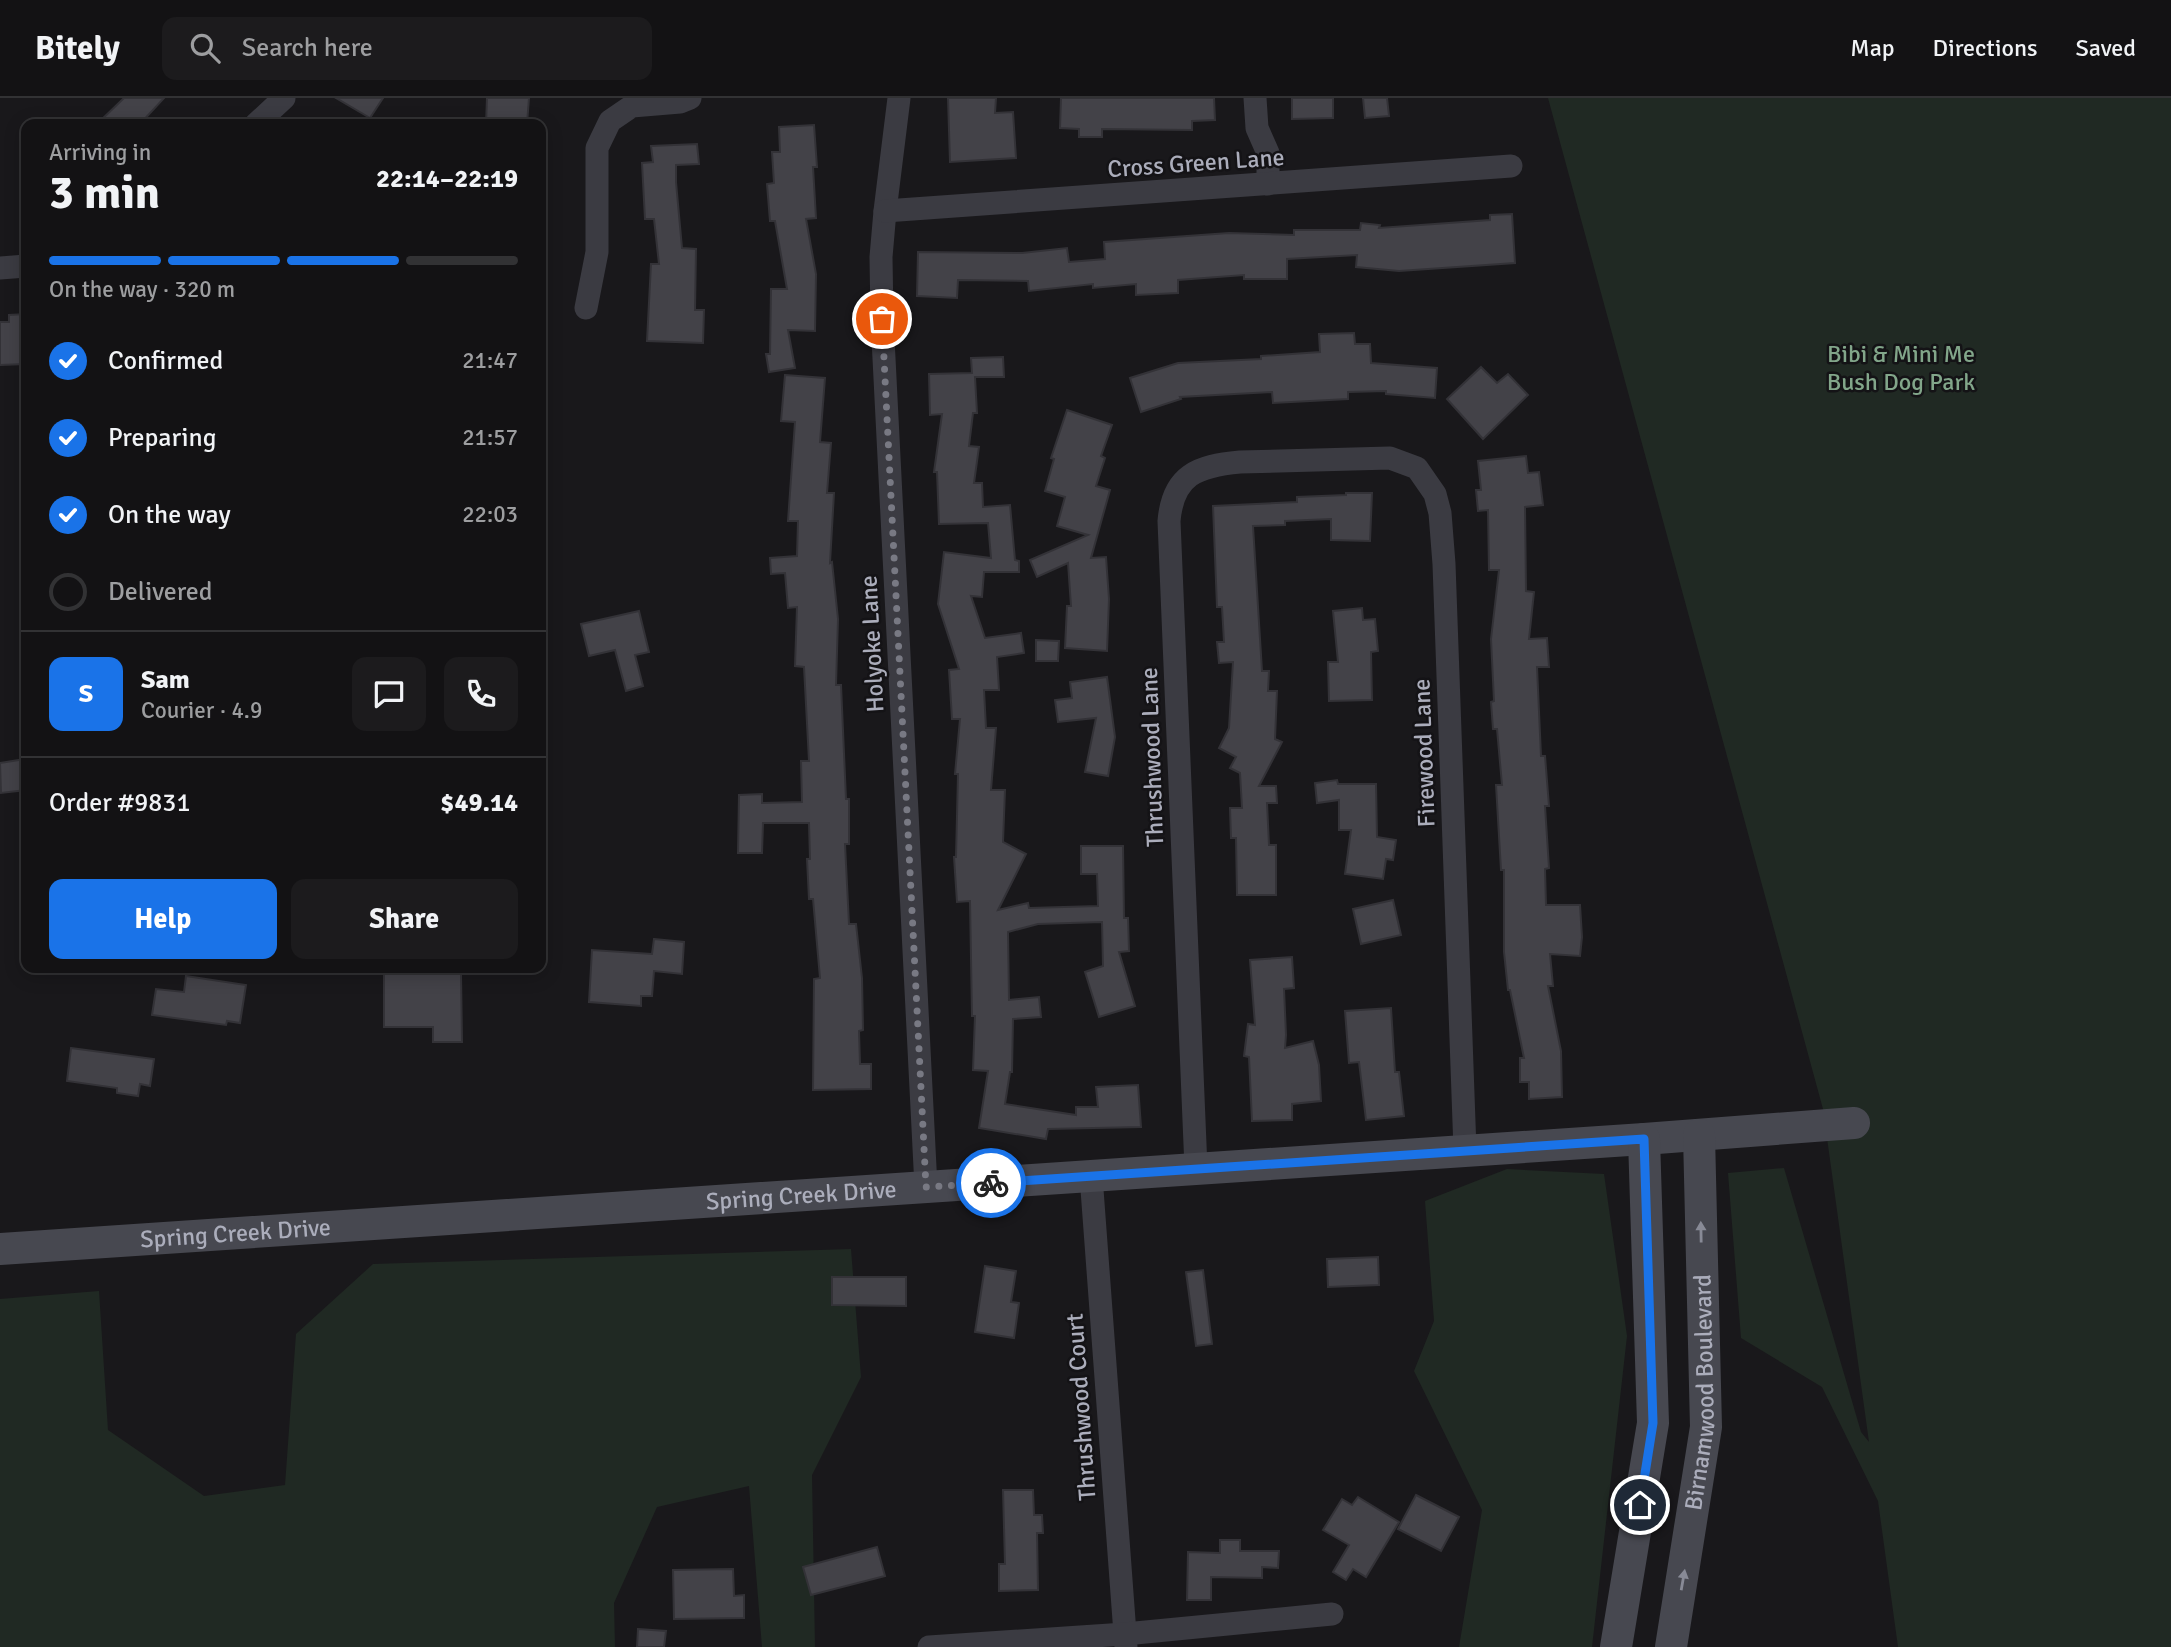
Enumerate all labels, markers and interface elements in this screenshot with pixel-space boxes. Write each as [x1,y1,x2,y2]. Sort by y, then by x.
search box [162,17,652,80]
text: Bitely [35,28,120,69]
icon: search [186,29,224,67]
text: Search here [242,32,373,64]
text: Map [1850,33,1895,63]
text: Directions [1933,33,2038,63]
text: Saved [2076,33,2136,63]
text: Arriving in [49,138,151,167]
street label: Cross Green Lane [1106,142,1286,184]
text: 22:14–22:19 [376,163,518,195]
text: 3 min [49,165,160,221]
text: On the way · 320 m [49,275,235,304]
pin [852,289,912,349]
icon: bag [863,300,901,338]
park label: Bibi & Mini Me Bush Dog Park [1827,339,1975,397]
icon: check [49,342,87,380]
text: Confirmed [108,345,223,377]
text: 21:47 [462,346,518,375]
icon: check [49,419,87,457]
text: Preparing [108,422,216,454]
text: 21:57 [462,423,518,452]
icon: check [49,496,87,534]
text: On the way [108,499,231,531]
text: 22:03 [462,500,518,529]
street label: Holyoke Lane [853,575,891,713]
text: Delivered [108,576,213,608]
button: chat [352,657,426,731]
button: phone [444,657,518,731]
text: Sam [141,664,190,696]
street label: Thrushwood Lane [1134,667,1170,847]
text: S [79,678,93,710]
street label: Firewood Lane [1406,678,1442,828]
text: Courier · 4.9 [141,696,262,725]
text: Order #9831 [49,787,190,819]
text: $49.14 [440,787,518,819]
button: Help [49,879,277,959]
button: Share [291,879,518,959]
courier [956,1148,1026,1218]
icon: bike [972,1164,1010,1202]
street label: Spring Creek Drive [705,1174,897,1217]
street label: Spring Creek Drive [139,1212,332,1255]
one-way arrow [1695,1220,1707,1242]
street label: Birnamwood Boulevard [1678,1274,1722,1513]
street label: Thrushwood Court [1059,1312,1103,1502]
pin [1610,1475,1670,1535]
icon: home [1621,1486,1659,1524]
one-way arrow [1678,1569,1689,1591]

